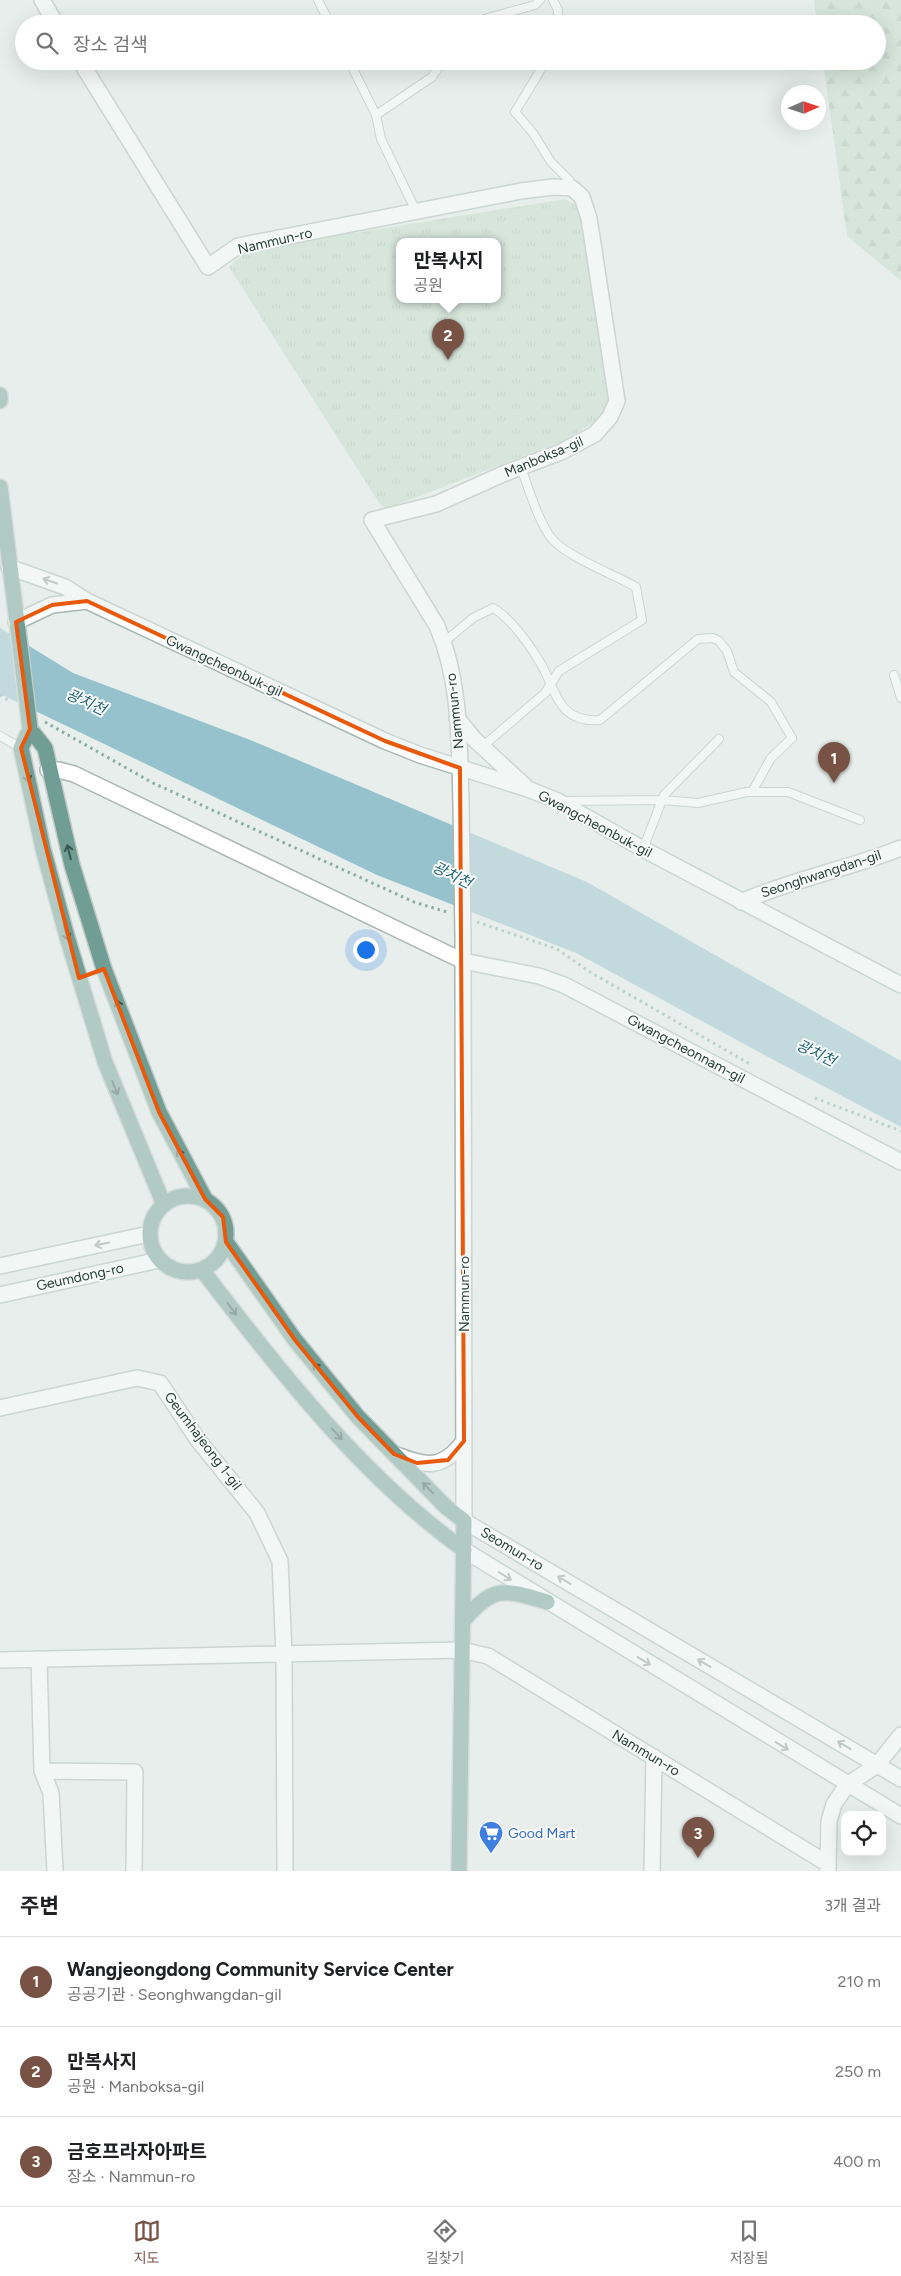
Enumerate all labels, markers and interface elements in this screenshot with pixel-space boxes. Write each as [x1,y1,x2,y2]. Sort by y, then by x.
search box [15,15,886,70]
icon: search [33,29,61,57]
text: 장소 검색 [73,33,148,56]
north arrow [781,85,826,130]
street label: Nammun-ro [236,224,314,258]
popup [396,238,501,303]
text: 만복사지 [414,249,483,272]
text: 공원 [414,276,443,295]
pin: 2 [432,319,464,360]
street label: Manboksa-gil [502,433,586,481]
one-way arrow [42,576,58,586]
street label: Gwangcheonbuk-gil [163,632,285,700]
street label: Nammun-ro [443,672,467,750]
water label: 광치천 [63,685,111,720]
pin: 1 [818,742,850,783]
one-way arrow [23,767,32,783]
street label: Gwangcheonbuk-gil [535,787,655,861]
one-way arrow [63,845,73,861]
street label: Seonghwangdan-gil [759,847,883,901]
water label: 광치천 [429,858,477,893]
one-way arrow [62,925,71,941]
your location [353,937,379,963]
one-way arrow [114,1000,123,1015]
street label: Gwangcheonnam-gil [624,1011,748,1087]
water label: 광치천 [793,1036,841,1071]
one-way arrow [111,1080,121,1095]
one-way arrow [176,1150,186,1164]
one-way arrow [94,1240,110,1249]
street label: Nammun-ro [456,1256,473,1332]
street label: Geumdong-ro [35,1259,125,1295]
one-way arrow [227,1302,237,1316]
one-way arrow [313,1362,324,1375]
street label: Geumhajeong 1-gil [161,1389,245,1493]
one-way arrow [331,1427,343,1440]
one-way arrow [422,1482,434,1495]
street label: Seomun-ro [477,1524,547,1574]
one-way arrow [498,1571,512,1581]
one-way arrow [558,1575,572,1585]
one-way arrow [636,1657,650,1667]
one-way arrow [698,1657,712,1667]
street label: Nammun-ro [609,1726,683,1780]
one-way arrow [838,1740,852,1750]
one-way arrow [775,1741,789,1751]
map controls [841,1811,886,1856]
button: locate [841,1811,886,1856]
pin: 3 [682,1817,714,1858]
supermarket icon: Good Mart [478,1820,504,1854]
place label: Good Mart [508,1825,576,1842]
text: 주변 [20,1893,59,1918]
text: 3개 결과 [824,1896,881,1915]
text: Wangjeongdong Community Service Center [67,1958,454,1981]
text: 1 [33,1972,39,1991]
text: 210 m [838,1972,881,1991]
text: 공공기관 · Seonghwangdan-gil [67,1985,281,2004]
text: 만복사지 [67,2050,137,2073]
text: 2 [31,2062,41,2081]
text: 250 m [835,2062,881,2081]
text: 공원 · Manboksa-gil [67,2077,204,2096]
text: 금호프라자아파트 [67,2140,207,2163]
text: 3 [32,2152,40,2171]
text: 400 m [833,2152,881,2171]
text: 장소 · Nammun-ro [67,2167,195,2186]
tab: 지도 [133,2217,161,2267]
tab: 길찾기 [426,2217,464,2267]
tab: 저장됨 [730,2217,768,2267]

